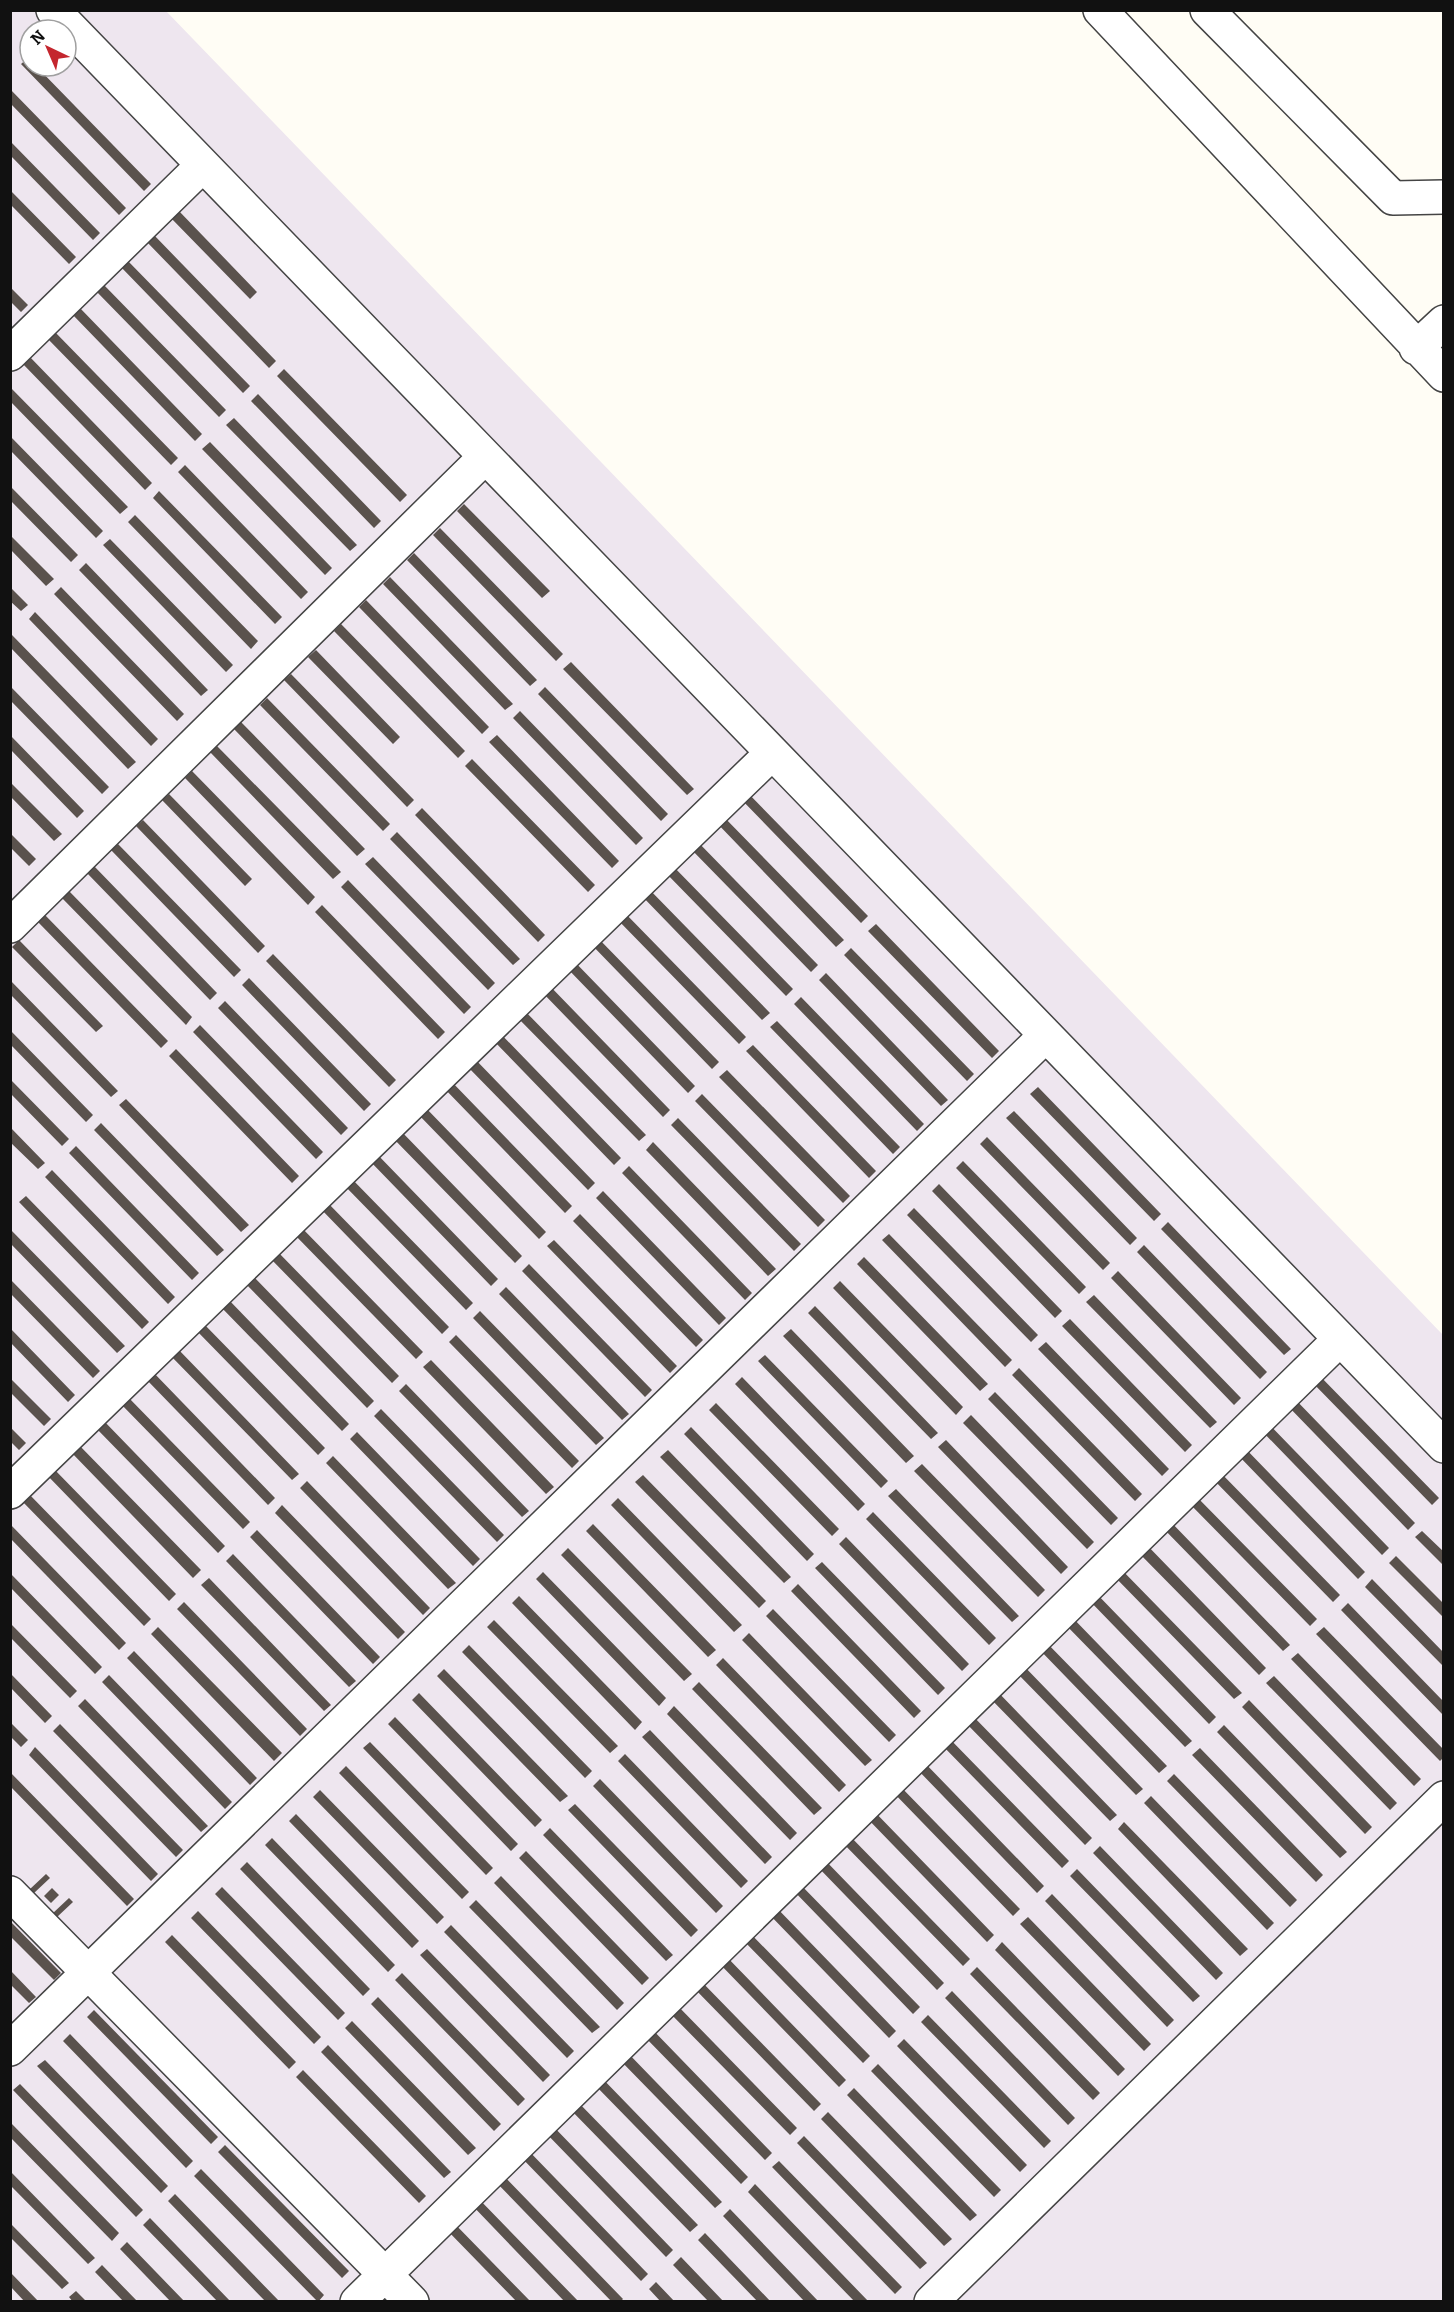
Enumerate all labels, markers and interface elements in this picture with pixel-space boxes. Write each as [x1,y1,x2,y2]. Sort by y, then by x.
north arrow [18,18,78,78]
text: N [27,26,49,49]

